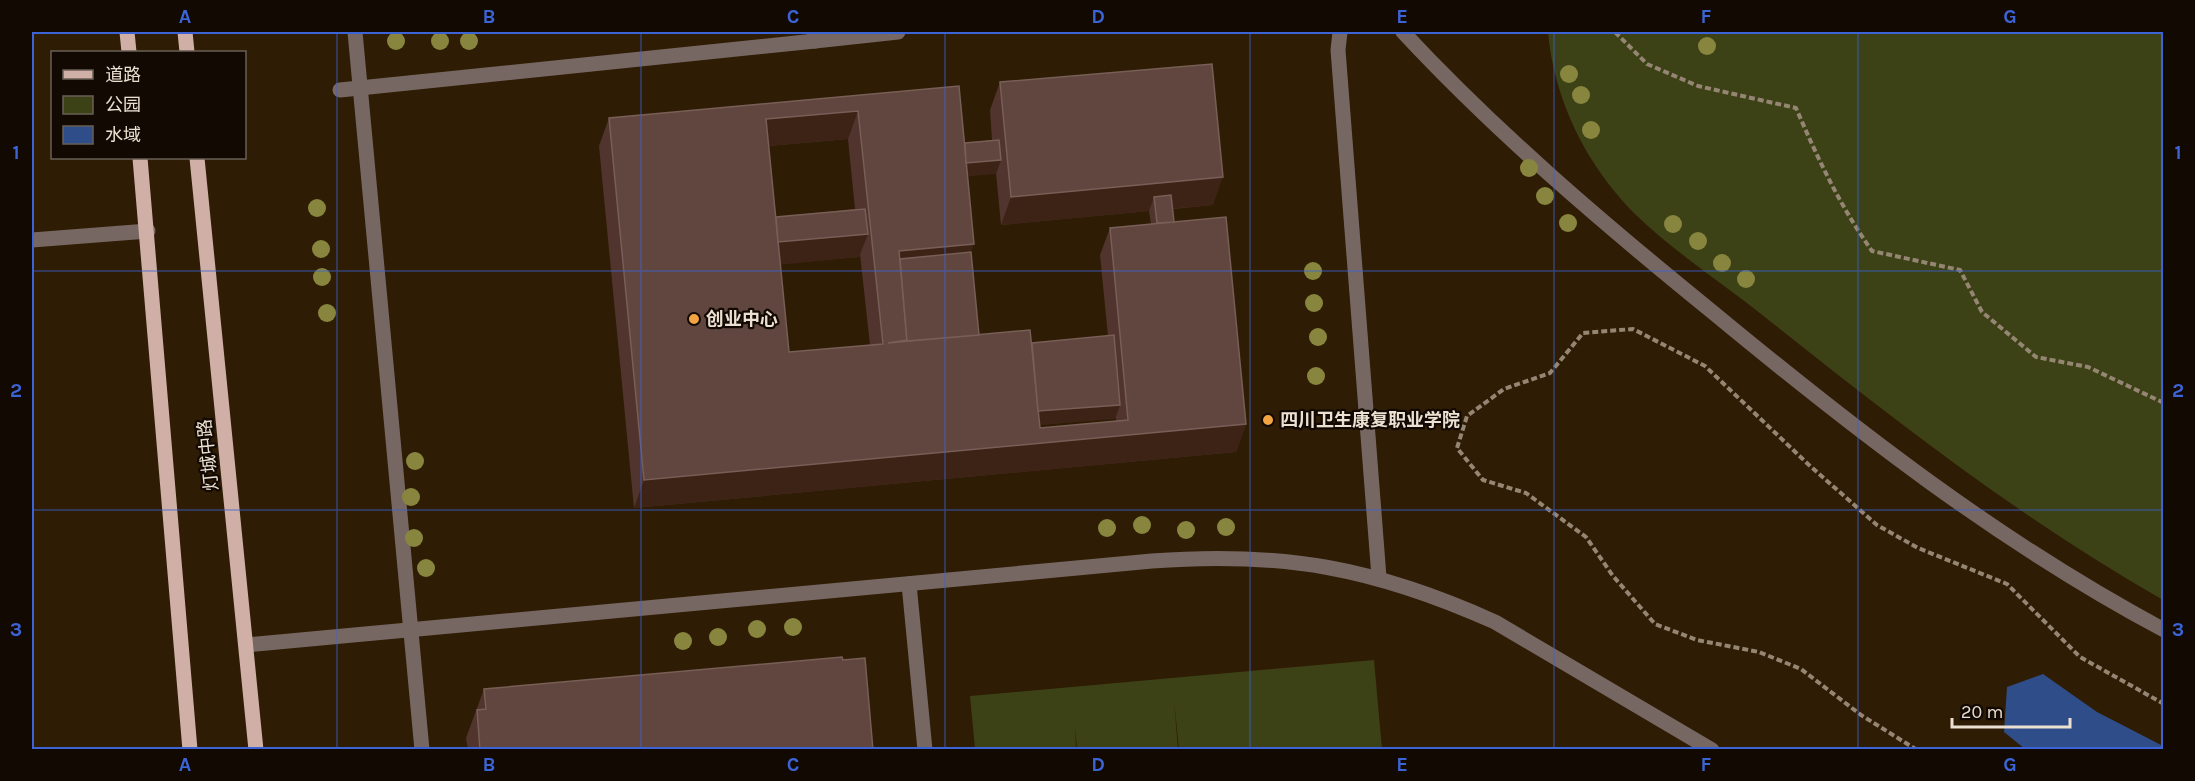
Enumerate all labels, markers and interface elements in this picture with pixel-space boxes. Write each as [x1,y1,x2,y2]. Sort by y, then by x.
text: A [179,5,192,28]
text: B [483,5,495,28]
text: C [787,5,799,28]
text: D [1091,5,1105,28]
text: E [1396,5,1408,28]
text: F [1701,5,1712,28]
text: G [2003,5,2017,28]
legend [51,51,246,159]
text: 道路 [105,64,141,86]
text: 公园 [105,94,141,116]
text: 水域 [105,124,141,146]
text: 1 [12,141,20,164]
text: 1 [2174,141,2182,164]
place label: 创业中心 [706,308,778,330]
marker: 创业中心 [687,312,701,326]
text: 2 [10,379,22,402]
text: 2 [2172,379,2184,402]
place label: 四川卫生康复职业学院 [1280,409,1460,431]
marker: 四川卫生康复职业学院 [1261,413,1275,427]
street label: 灯城中路 [193,418,223,492]
text: 3 [10,618,22,641]
text: 3 [2172,618,2184,641]
scale bar [1952,691,2070,729]
text: 20 m [1961,701,2003,723]
text: A [179,753,192,776]
text: B [483,753,495,776]
text: C [787,753,799,776]
text: D [1091,753,1105,776]
text: E [1396,753,1408,776]
text: F [1701,753,1712,776]
text: G [2003,753,2017,776]

